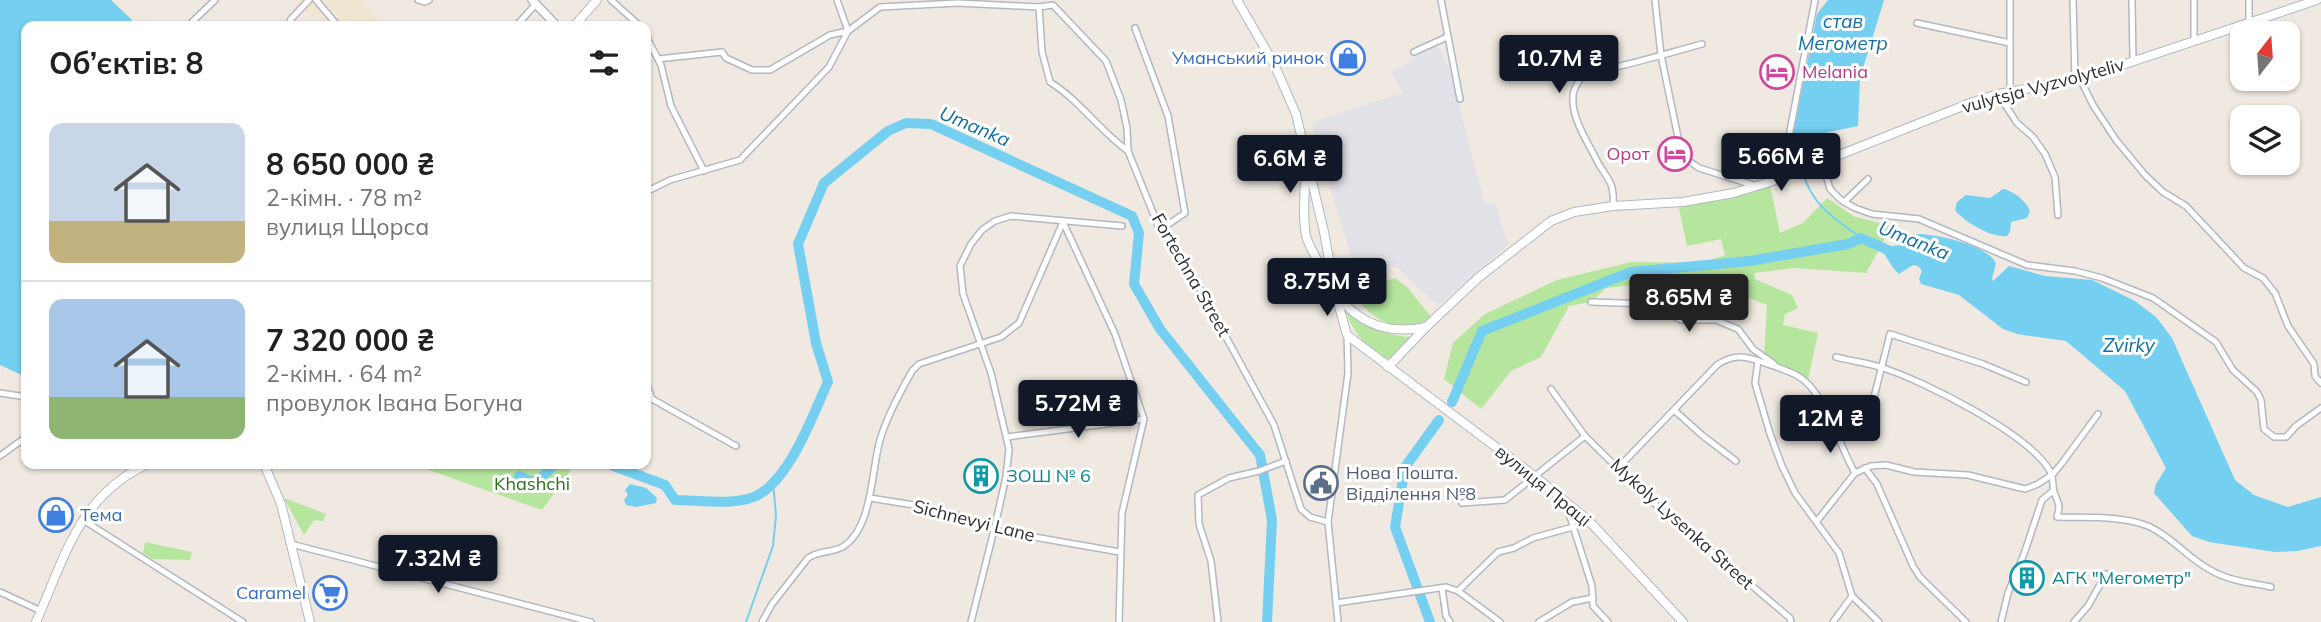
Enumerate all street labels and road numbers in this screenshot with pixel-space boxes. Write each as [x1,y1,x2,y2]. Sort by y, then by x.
street label: vulytsja Vyzvolyteliv [1959,53,2127,118]
street label: Fortechna Street [1147,209,1236,340]
street label: вулиця Праці [1490,440,1596,531]
street label: Mykoly Lysenka Street [1606,453,1759,594]
street label: Sichnevyi Lane [911,494,1037,547]

